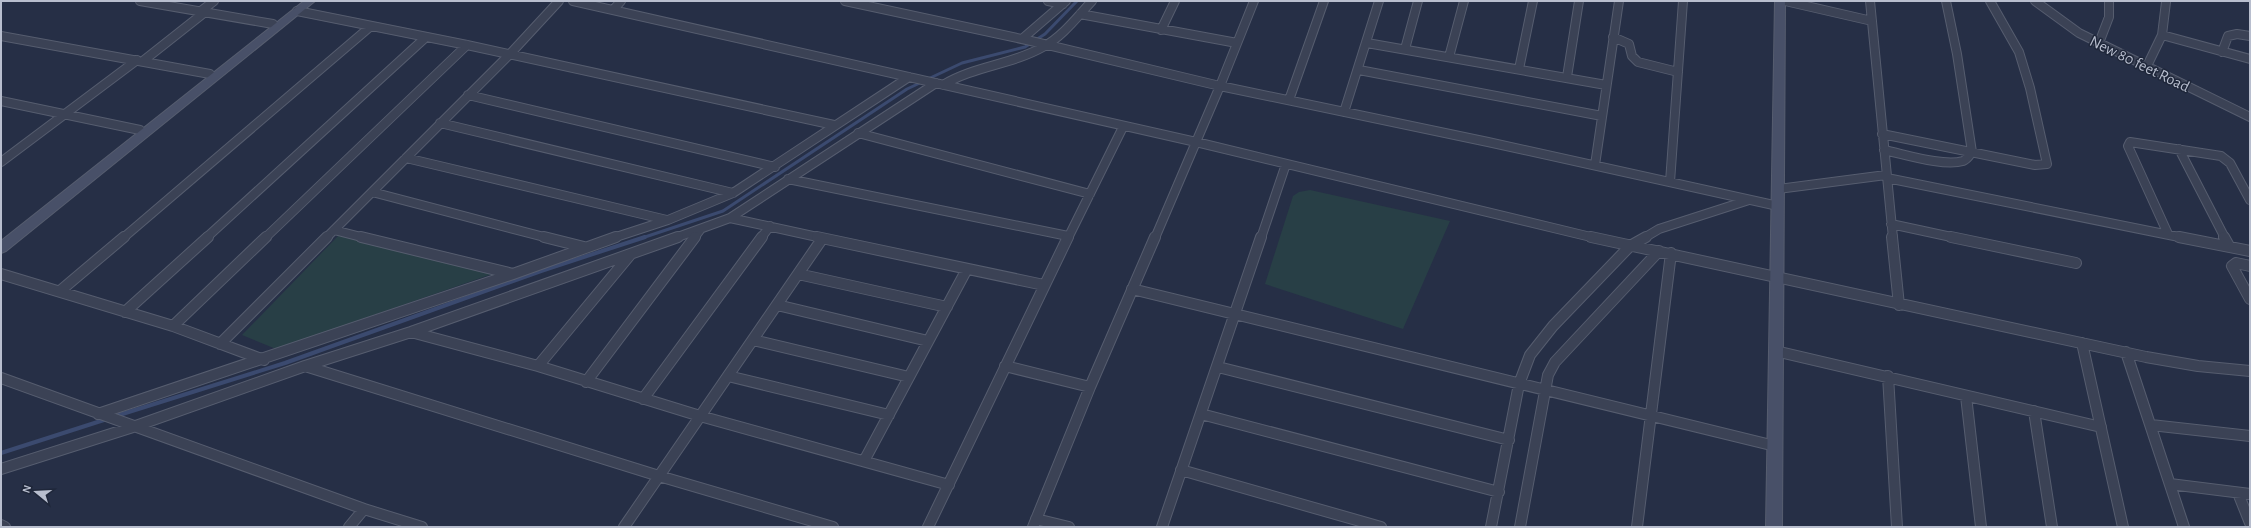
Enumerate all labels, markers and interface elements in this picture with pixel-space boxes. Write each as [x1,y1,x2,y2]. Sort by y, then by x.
street label: New 80 feet Road [2087,33,2192,95]
north arrow [16,472,56,512]
text: N [21,484,33,494]

